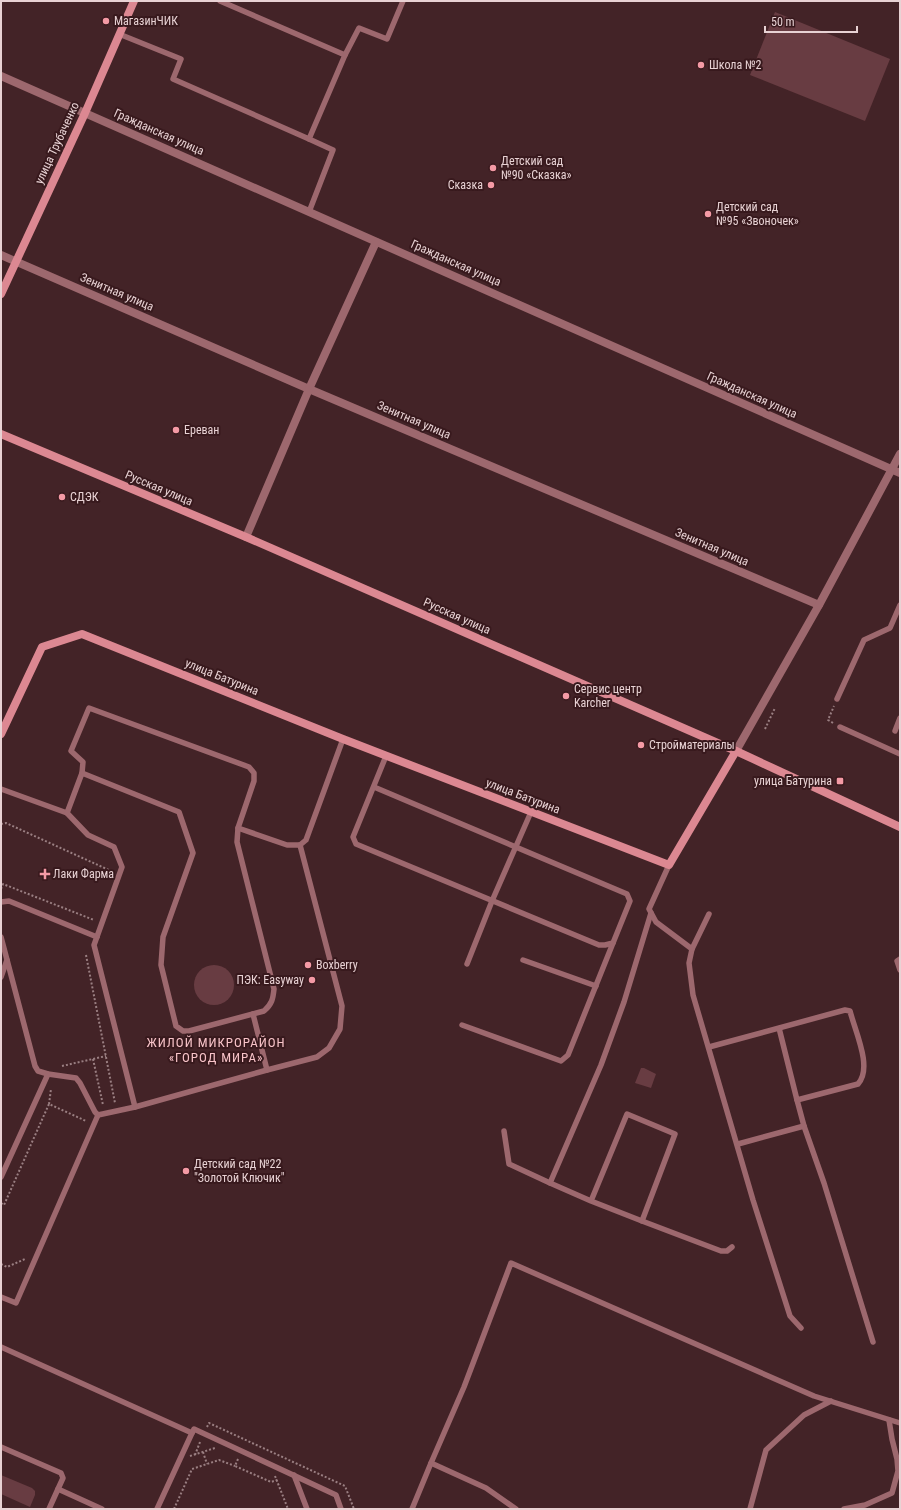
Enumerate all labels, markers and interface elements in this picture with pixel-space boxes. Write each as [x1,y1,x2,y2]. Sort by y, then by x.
scale bar [765,8,857,34]
place label: МагазинЧИК [114,14,178,28]
text: 50 m [771,15,795,29]
marker: МагазинЧИК [101,16,111,26]
place label: Школа №2 [709,58,762,72]
marker: Школа №2 [696,60,706,70]
street label: улица Трубаченко [32,100,82,186]
street label: Гражданская улица [112,106,206,158]
place label: Детский сад №90 «Сказка» [501,154,571,182]
marker: Детский сад №90 «Сказка» [488,163,498,173]
place label: Сказка [448,178,483,192]
marker: Сказка [486,180,496,190]
place label: Детский сад №95 «Звоночек» [716,200,799,228]
marker: Детский сад №95 «Звоночек» [703,209,713,219]
street label: Гражданская улица [409,237,503,289]
street label: Зенитная улица [78,270,156,314]
street label: Гражданская улица [705,369,799,421]
street label: Зенитная улица [375,398,453,442]
place label: Ереван [184,423,219,437]
marker: Ереван [171,425,181,435]
street label: Русская улица [123,468,195,509]
place label: СДЭК [70,490,99,504]
marker: СДЭК [57,492,67,502]
street label: Зенитная улица [673,525,751,569]
street label: Русская улица [421,595,493,637]
street label: улица Батурина [183,656,261,698]
place label: Сервис центр Karcher [574,682,642,710]
marker: Сервис центр Karcher [561,691,571,701]
place label: Стройматериалы [649,738,735,752]
marker: Стройматериалы [636,740,646,750]
place label: улица Батурина [754,774,832,788]
street label: улица Батурина [484,775,562,817]
marker: улица Батурина [835,776,845,786]
place label: Лаки Фарма [53,867,114,881]
marker: Лаки Фарма [40,869,50,879]
place label: Boxberry [316,958,358,972]
marker: Boxberry [303,960,313,970]
place label: ПЭК: Easyway [237,973,304,987]
marker: ПЭК: Easyway [307,975,317,985]
district label: ЖИЛОЙ МИКРОРАЙОН «ГОРОД МИРА» [146,1035,286,1065]
place label: Детский сад №22 "Золотой Ключик" [194,1157,285,1185]
marker: Детский сад №22 "Золотой Ключик" [181,1166,191,1176]

